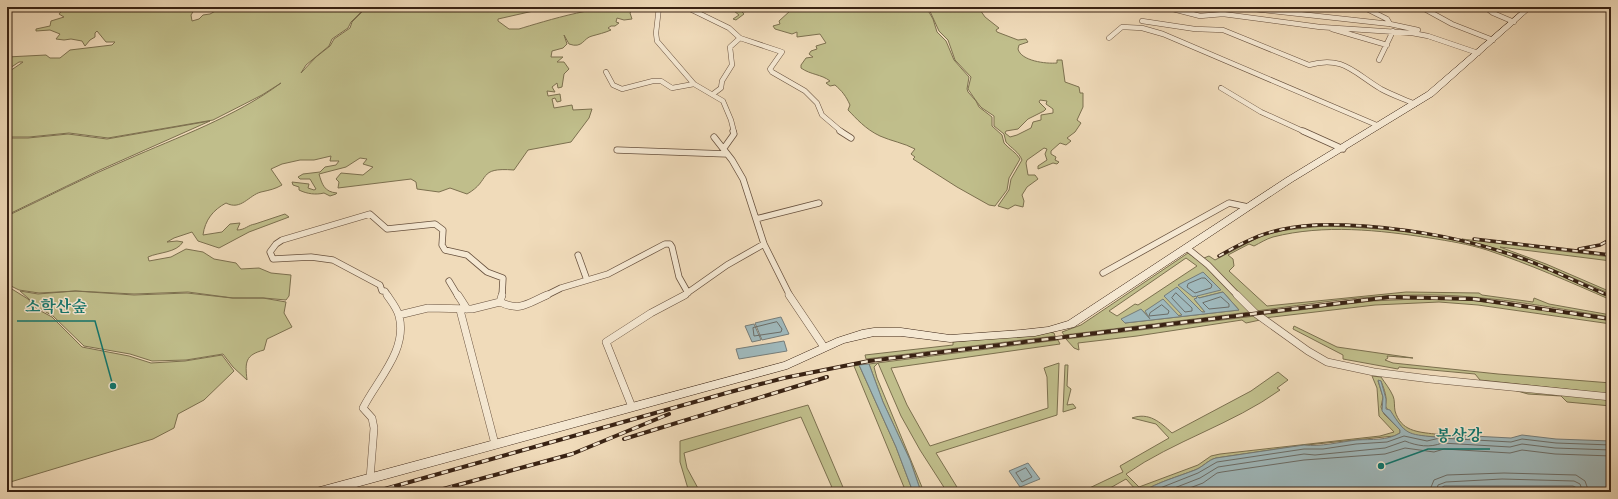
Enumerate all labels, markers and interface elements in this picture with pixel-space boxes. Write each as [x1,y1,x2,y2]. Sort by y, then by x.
callout: 소학산숲 [17,293,95,321]
text: 소학산숲 [25,296,87,317]
callout: 봉상강 [1428,421,1490,449]
text: 봉상강 [1436,425,1483,446]

